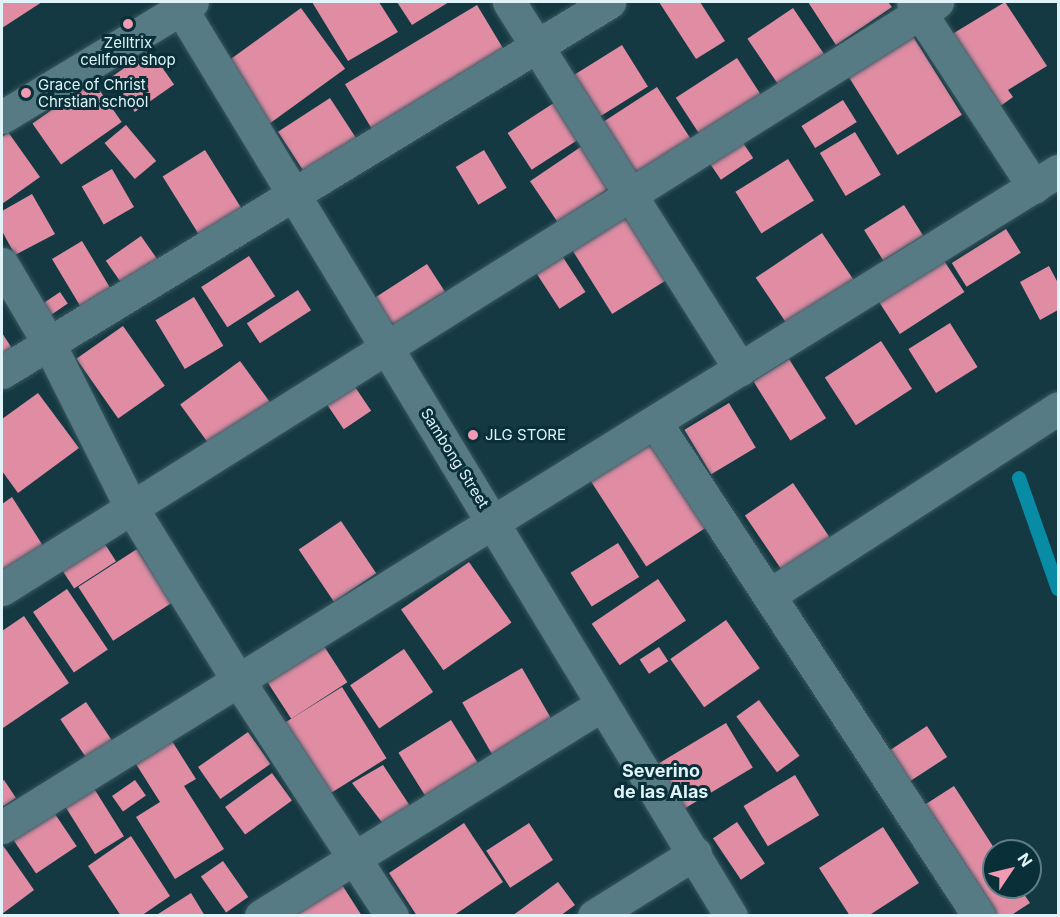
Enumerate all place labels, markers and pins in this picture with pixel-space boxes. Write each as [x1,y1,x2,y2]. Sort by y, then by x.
marker: Zelltrix cellfone shop [121,17,135,31]
place label: Zelltrix cellfone shop [80,33,176,68]
place label: Grace of Christ Chrstian school [38,75,148,110]
marker: Grace of Christ Chrstian school [19,86,33,100]
place label: JLG STORE [485,426,566,444]
marker: JLG STORE [466,428,480,442]

